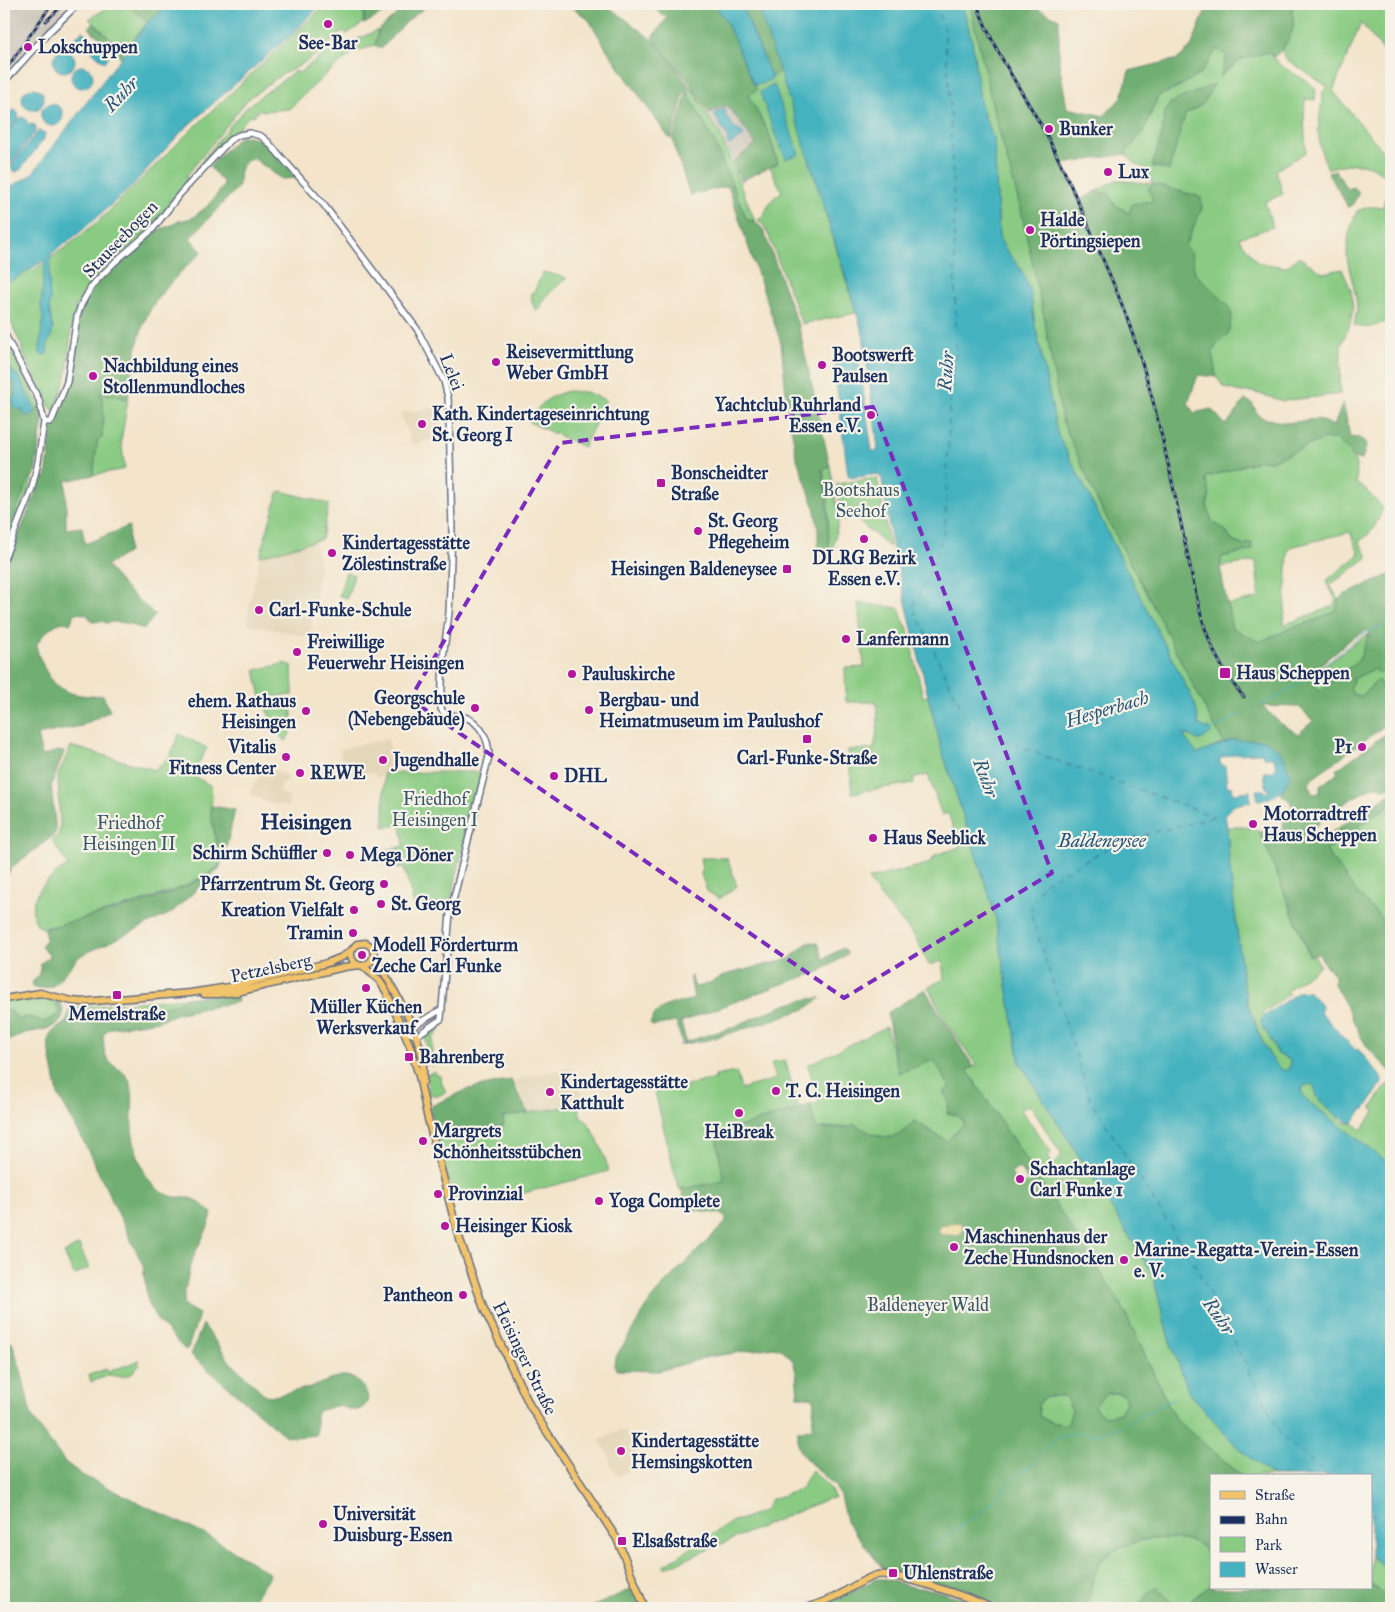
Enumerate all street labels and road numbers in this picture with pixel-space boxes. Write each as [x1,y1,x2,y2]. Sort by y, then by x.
street label: Stauseebogen [78,196,163,283]
street label: Lelei [435,350,469,394]
street label: Petzelsberg [228,949,314,988]
street label: Heisinger Straße [487,1298,562,1419]

